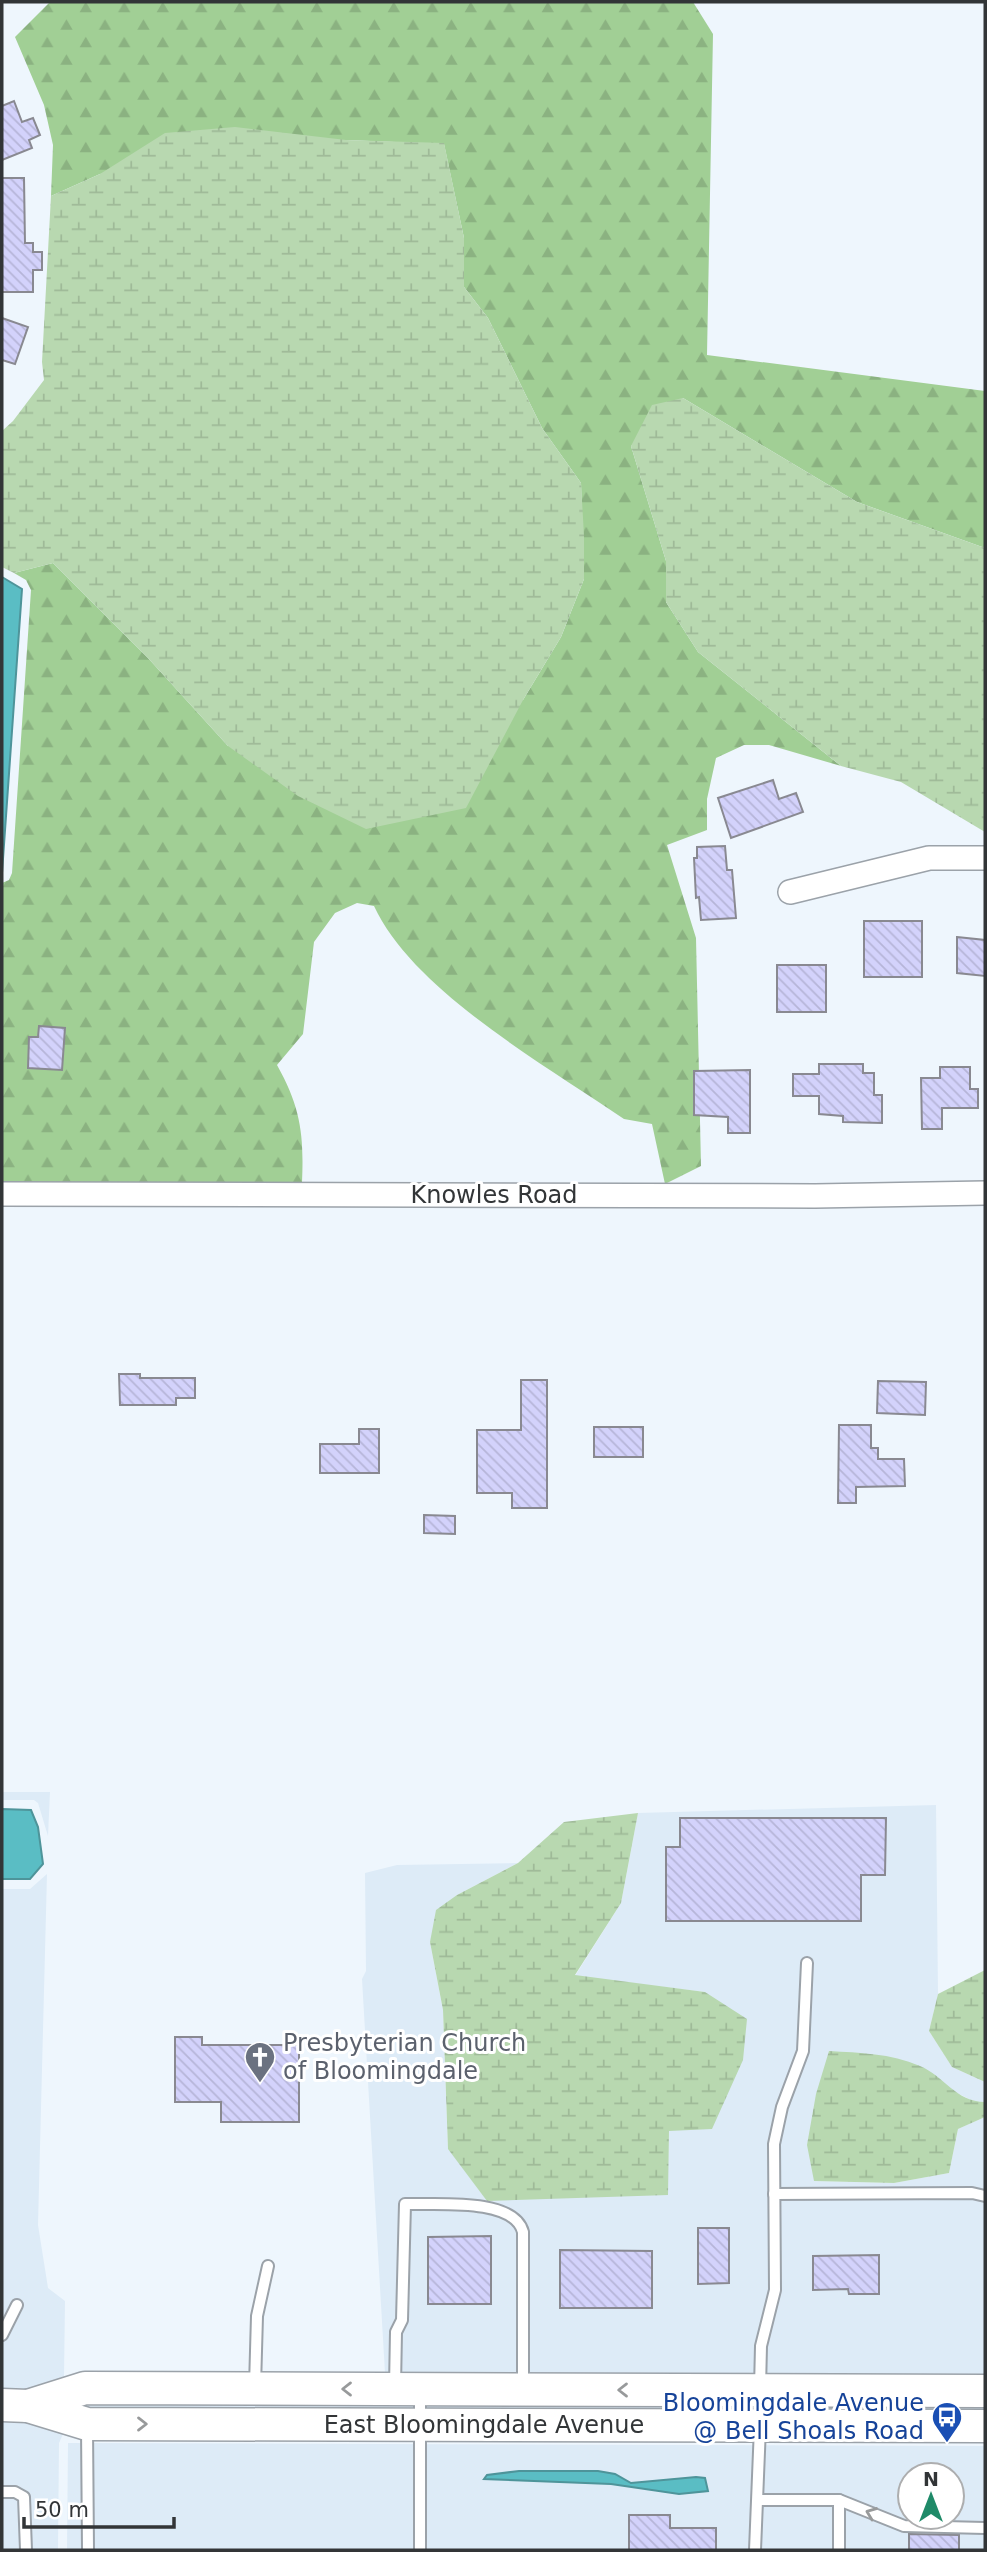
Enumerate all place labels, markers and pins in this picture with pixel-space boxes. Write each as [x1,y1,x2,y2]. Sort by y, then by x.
place label: Presbyterian Church of Bloomingdale [283,2029,526,2085]
church icon: Presbyterian Church of Bloomingdale [243,2040,277,2084]
place label: Bloomingdale Avenue @ Bell Shoals Road [663,2389,924,2445]
bus stop icon: Bloomingdale Avenue @ Bell Shoals Road [930,2400,964,2444]

